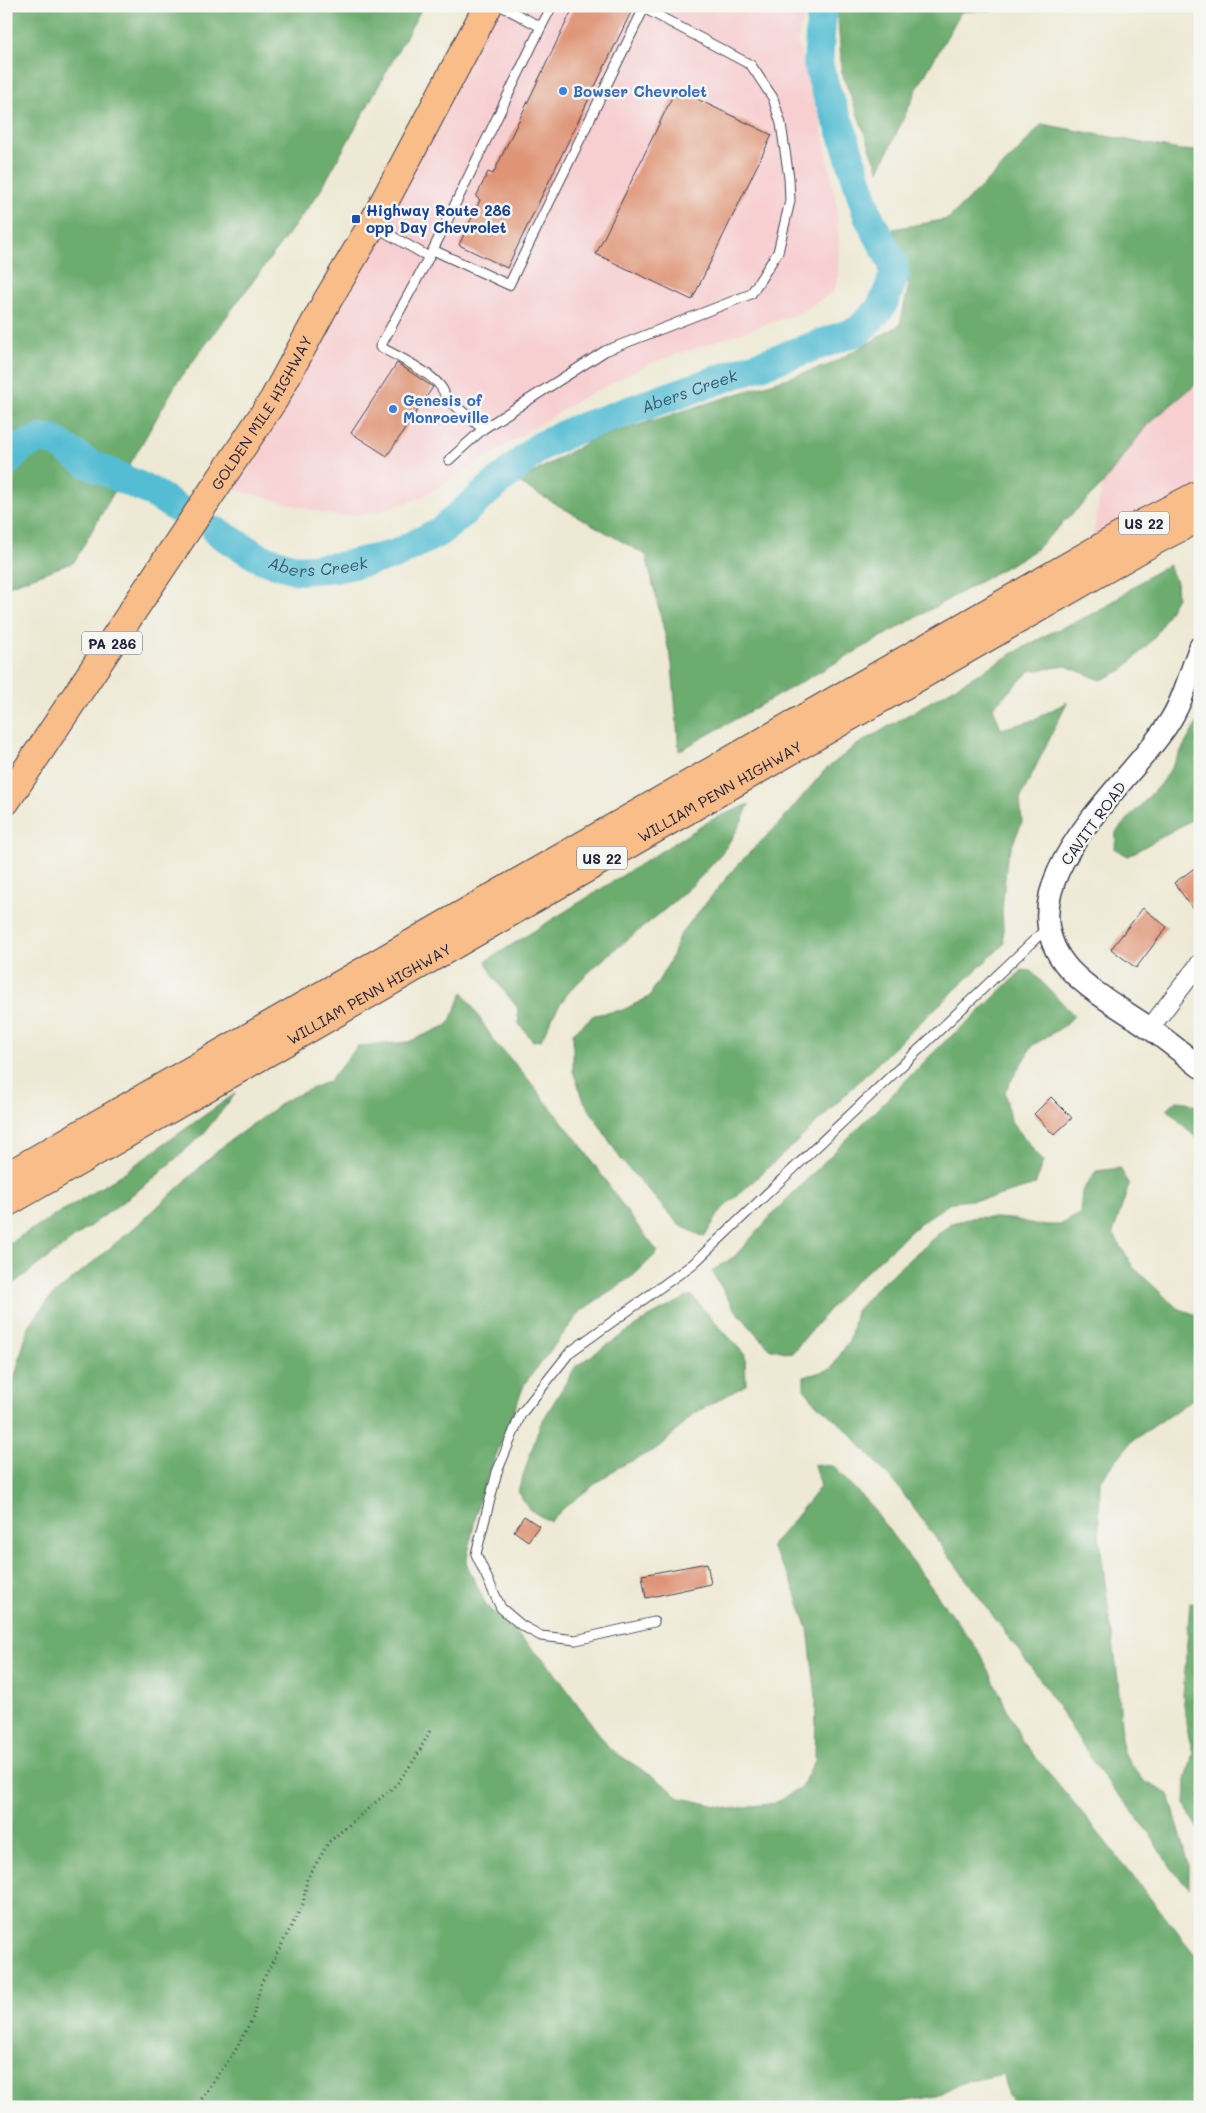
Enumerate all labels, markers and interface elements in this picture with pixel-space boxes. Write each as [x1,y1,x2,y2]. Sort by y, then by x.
place label: Bowser Chevrolet [573,81,707,101]
marker: Bowser Chevrolet [557,85,569,97]
place label: Highway Route 286 opp Day Chevrolet [366,200,511,237]
marker: Highway Route 286 opp Day Chevrolet [350,213,362,225]
street label: GOLDEN MILE HIGHWAY [206,332,317,494]
water label: Abers Creek [638,364,740,416]
place label: Genesis of Monroeville [403,390,489,427]
marker: Genesis of Monroeville [387,403,399,415]
road number: US 22 [1119,512,1169,534]
water label: Abers Creek [266,551,370,580]
road number: PA 286 [82,632,142,654]
street label: WILLIAM PENN HIGHWAY [634,736,806,847]
street label: CAVITT ROAD [1056,777,1130,869]
road number: US 22 [577,846,627,870]
street label: WILLIAM PENN HIGHWAY [283,938,455,1049]

